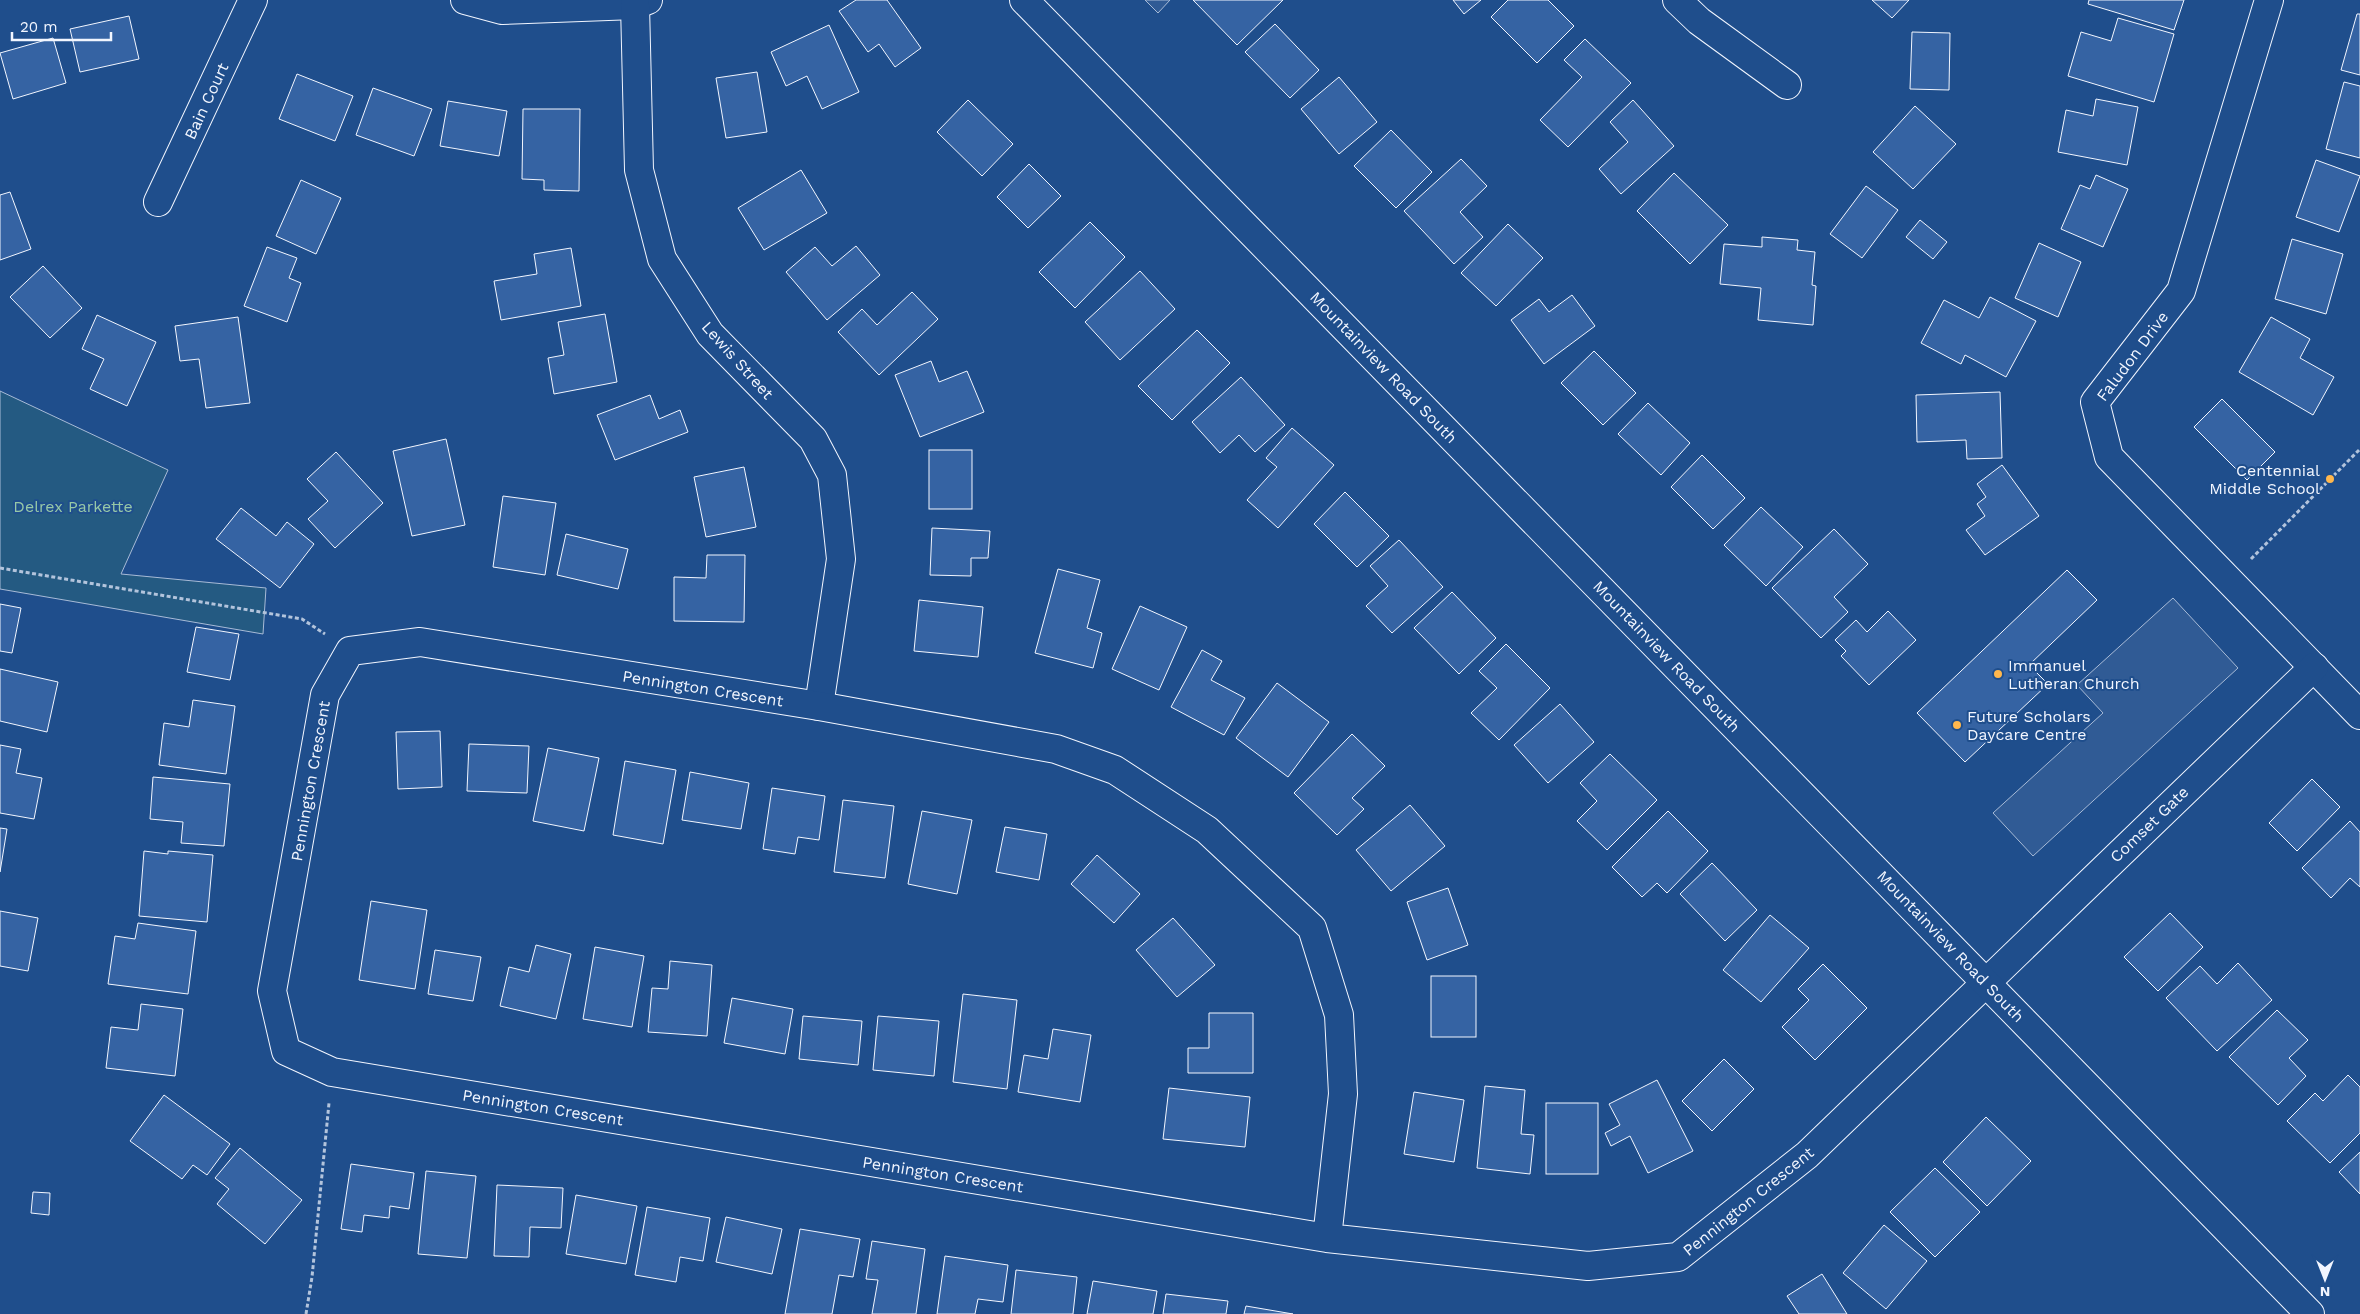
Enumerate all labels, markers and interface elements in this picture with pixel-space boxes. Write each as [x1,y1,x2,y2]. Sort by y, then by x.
scale bar [12,10,111,42]
text: 20 m [20,18,58,36]
street label: Bain Court [180,60,233,143]
street label: Mountainview Road South [1306,288,1461,447]
street label: Faludon Drive [2092,308,2172,405]
street label: Lewis Street [698,318,778,403]
place label: Centennial Middle School [2209,461,2320,498]
marker: Centennial Middle School [2324,473,2336,485]
park label: Delrex Parkette [13,497,133,516]
street label: Mountainview Road South [1589,577,1744,736]
place label: Immanuel Lutheran Church [2008,656,2140,693]
street label: Pennington Crescent [621,666,785,711]
marker: Immanuel Lutheran Church [1992,668,2004,680]
street label: Pennington Crescent [287,699,334,863]
place label: Future Scholars Daycare Centre [1967,707,2091,744]
marker: Future Scholars Daycare Centre [1951,719,1963,731]
street label: Comset Gate [2106,782,2193,867]
street label: Mountainview Road South [1873,867,2028,1026]
street label: Pennington Crescent [461,1085,625,1130]
street label: Pennington Crescent [1679,1143,1818,1260]
street label: Pennington Crescent [861,1152,1025,1197]
north arrow [2300,1254,2350,1304]
text: N [2320,1284,2330,1300]

